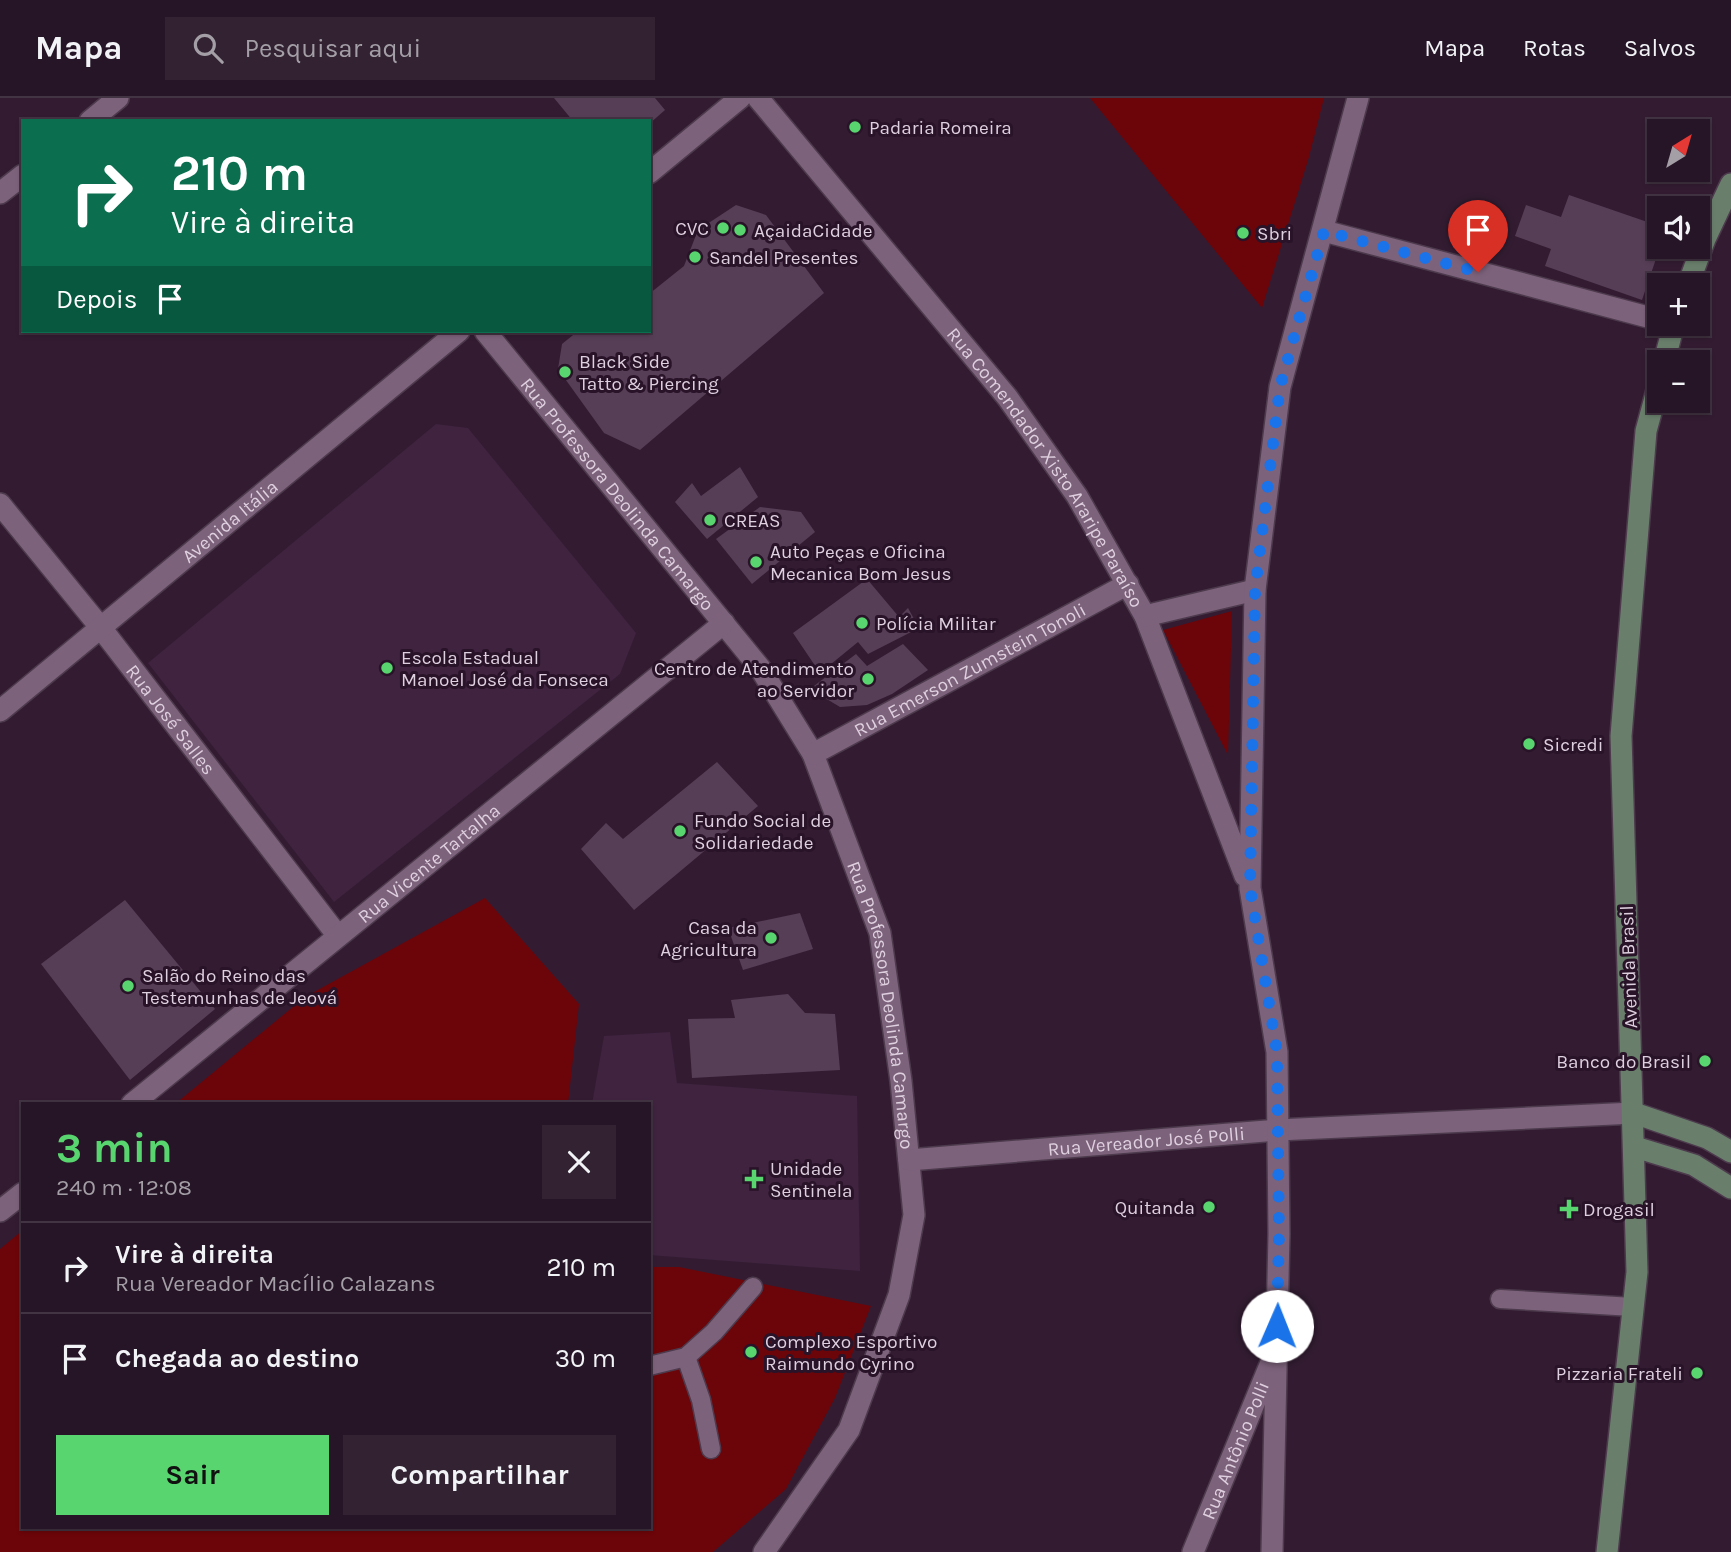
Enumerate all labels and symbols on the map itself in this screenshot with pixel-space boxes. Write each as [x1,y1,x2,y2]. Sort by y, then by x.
place label: Padaria Romeira [869,117,1012,139]
marker: Padaria Romeira [847,119,863,135]
north arrow [1647,119,1710,182]
pin [1448,200,1508,272]
place label: CVC [675,218,709,240]
marker: CVC [715,220,731,236]
place label: AçaidaCidade [754,220,873,242]
marker: AçaidaCidade [732,222,748,238]
place label: Sbri [1257,223,1292,245]
marker: Sbri [1235,225,1251,241]
place label: Sandel Presentes [709,247,859,269]
marker: Sandel Presentes [687,249,703,265]
street label: Rua Comendador Xisto Araripe Paraíso [942,323,1148,611]
place label: Black Side Tatto & Piercing [579,351,719,395]
marker: Black Side Tatto & Piercing [557,364,573,380]
street label: Rua Professora Deolinda Camargo [516,374,718,615]
street label: Avenida Itália [178,476,283,568]
place label: CREAS [724,510,780,532]
marker: CREAS [702,512,718,528]
place label: Auto Peças e Oficina Mecanica Bom Jesus [770,541,951,585]
marker: Auto Peças e Oficina Mecanica Bom Jesus [748,554,764,570]
street label: Rua Emerson Zumstein Tonoli [850,599,1090,742]
place label: Polícia Militar [876,613,996,635]
marker: Polícia Militar [854,615,870,631]
place label: Escola Estadual Manoel José da Fonseca [401,647,609,691]
place label: Centro de Atendimento ao Servidor [654,658,854,702]
street label: Rua José Salles [121,660,220,779]
marker: Escola Estadual Manoel José da Fonseca [379,660,395,676]
marker: Centro de Atendimento ao Servidor [860,671,876,687]
place label: Sicredi [1543,734,1604,756]
marker: Sicredi [1521,736,1537,752]
street label: Rua Vicente Tartalha [353,800,505,928]
place label: Fundo Social de Solidariedade [694,810,831,854]
marker: Fundo Social de Solidariedade [672,823,688,839]
street label: Rua Professora Deolinda Camargo [842,858,918,1150]
street label: Avenida Brasil [1616,905,1642,1029]
place label: Casa da Agricultura [660,917,757,961]
marker: Casa da Agricultura [763,930,779,946]
place label: Salão do Reino das Testemunhas de Jeová [142,965,337,1009]
marker: Salão do Reino das Testemunhas de Jeová [120,978,136,994]
place label: Banco do Brasil [1556,1051,1691,1073]
marker: Banco do Brasil [1697,1053,1713,1069]
street label: Rua Vereador José Polli [1047,1123,1246,1161]
place label: Unidade Sentinela [770,1158,853,1202]
marker: Unidade Sentinela [744,1169,764,1189]
place label: Quitanda [1115,1197,1195,1219]
marker: Quitanda [1201,1199,1217,1215]
place label: Drogasil [1583,1199,1655,1221]
marker: Drogasil [1561,1201,1577,1217]
position arrow [1240,1289,1314,1363]
place label: Complexo Esportivo Raimundo Cyrino [765,1331,937,1375]
marker: Complexo Esportivo Raimundo Cyrino [743,1344,759,1360]
place label: Pizzaria Frateli [1556,1363,1683,1385]
marker: Pizzaria Frateli [1689,1365,1705,1381]
street label: Rua Antônio Polli [1198,1378,1274,1523]

